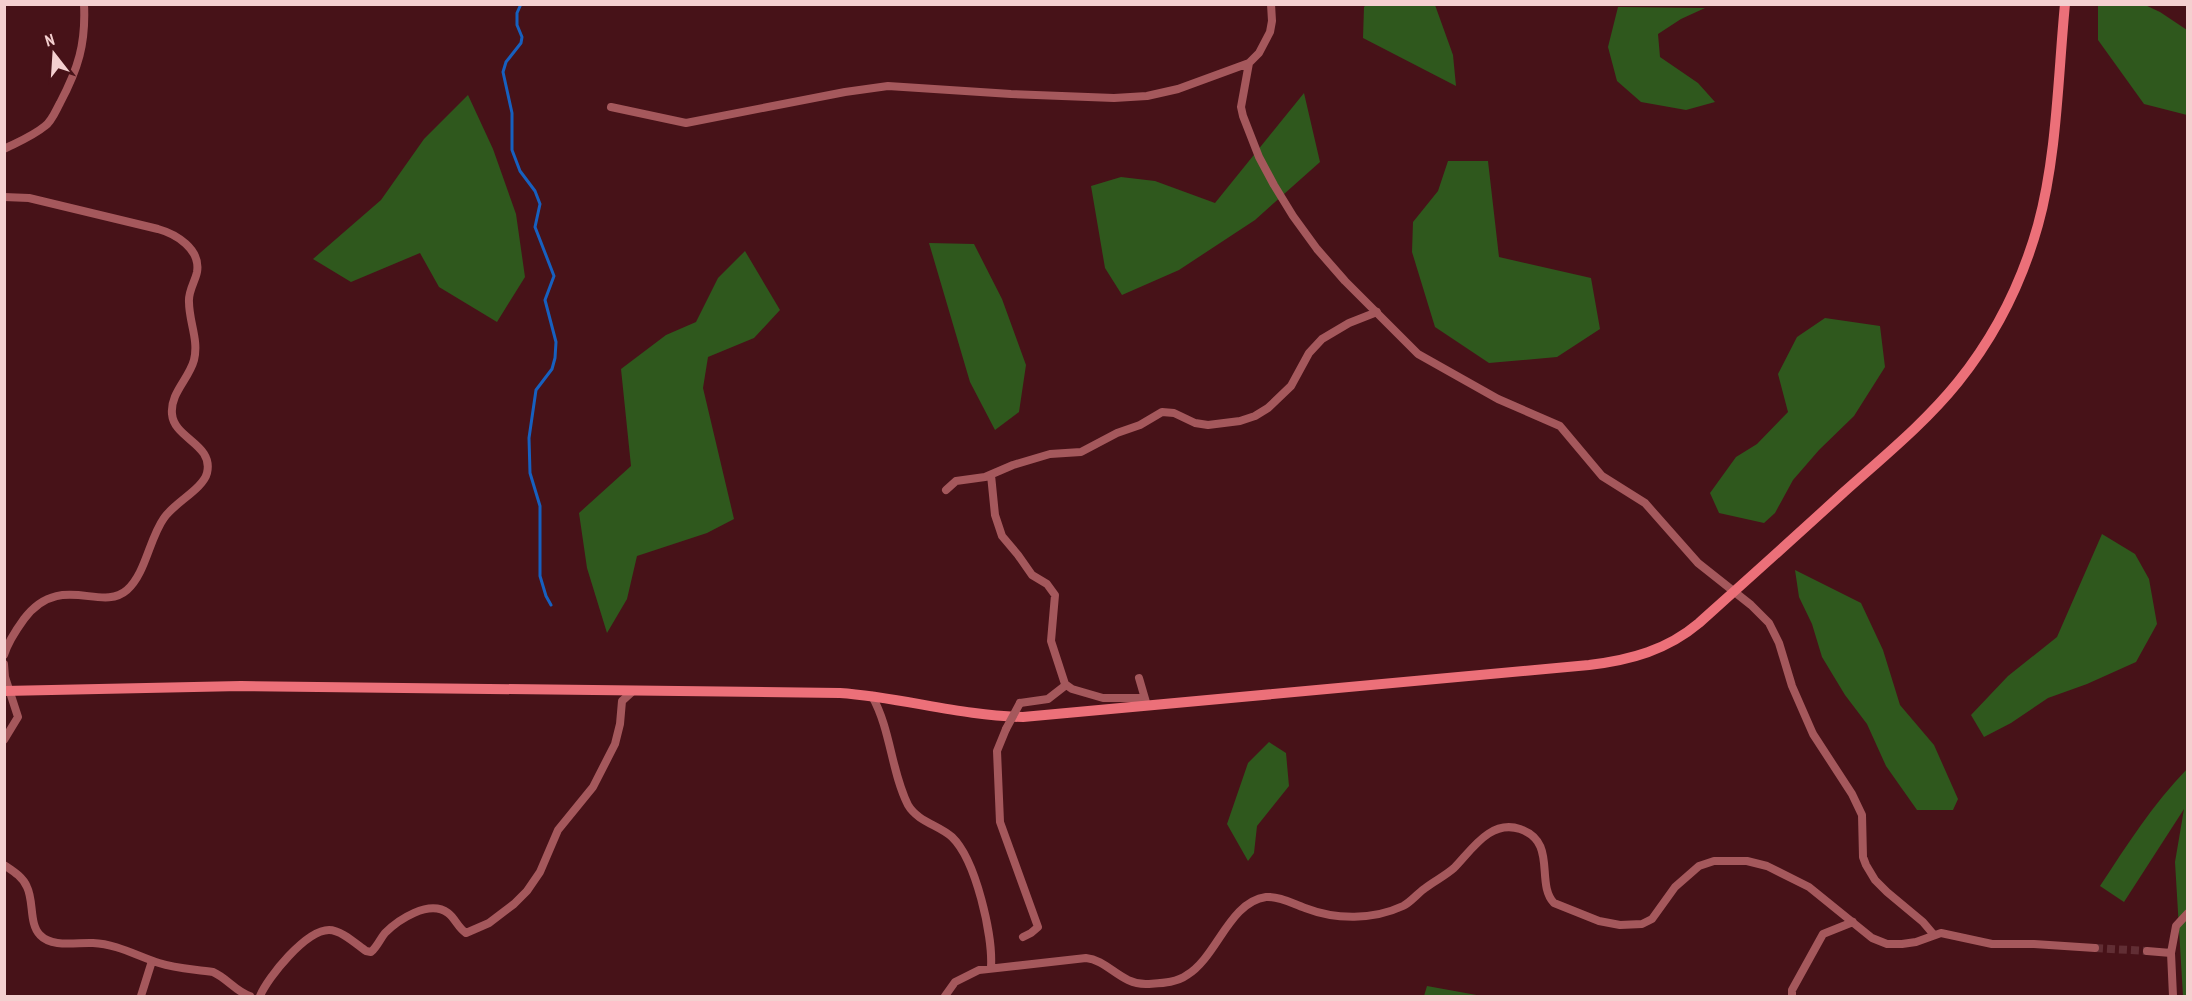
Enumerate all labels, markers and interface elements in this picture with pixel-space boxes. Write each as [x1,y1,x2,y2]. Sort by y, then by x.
north arrow [24,24,84,84]
text: N [43,29,57,50]

